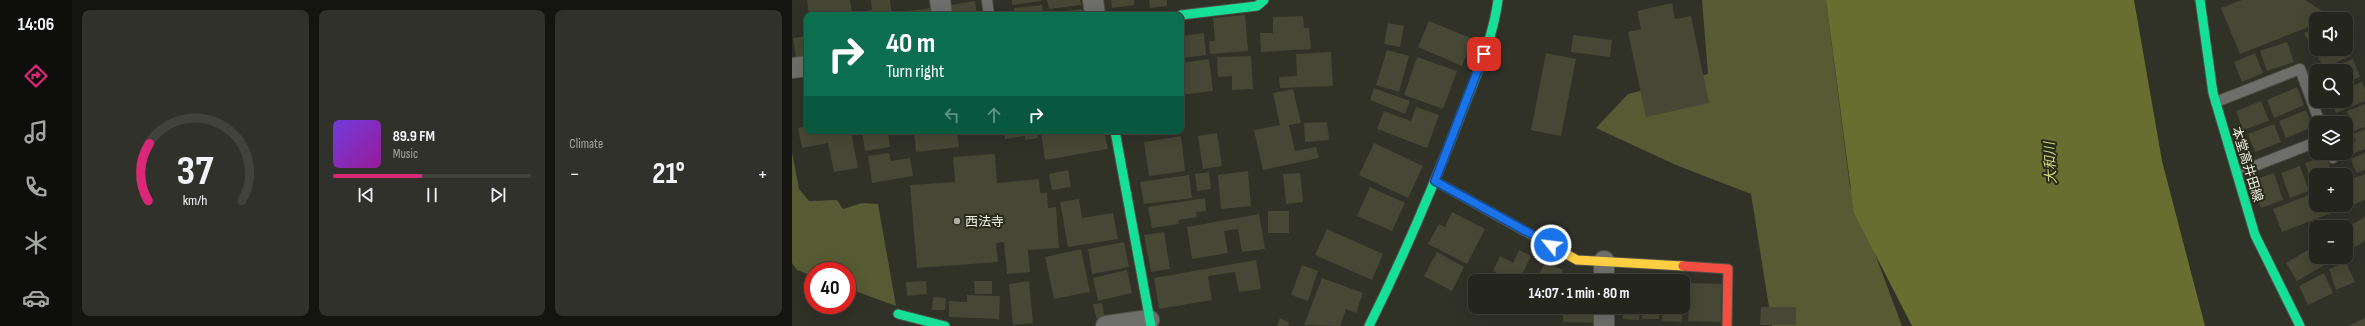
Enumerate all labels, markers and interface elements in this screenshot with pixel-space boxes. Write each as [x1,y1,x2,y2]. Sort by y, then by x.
map controls [2309,12,2353,264]
button: sound [2309,12,2353,56]
text: 14:06 [18,14,54,35]
text: 40 m [886,27,935,60]
icon: right [820,28,872,80]
pin [1467,37,1501,71]
icon: arrive [1473,43,1495,65]
text: Turn right [886,61,944,82]
icon: directions [22,62,50,90]
button: search [2309,64,2353,108]
icon: left [941,104,963,126]
icon: ahead [983,104,1005,126]
icon: right [1025,104,1047,126]
button: layers [2309,116,2353,160]
icon: music [22,118,50,146]
street label: 本堂高井田線 [2228,125,2266,204]
text: 89.9 FM [393,127,435,146]
text: Climate [569,136,603,152]
water label: 大和川 [2041,140,2060,184]
text: Music [393,146,418,162]
text: 37 [177,147,215,196]
text: 21° [652,156,685,192]
text: − [569,161,580,188]
text: + [757,161,768,188]
button: + [2309,168,2353,212]
icon: phone [22,173,50,201]
icon: previous [355,184,377,206]
icon: pause [421,184,443,206]
icon: next [487,184,509,206]
text: km/h [183,192,208,209]
place label: 西法寺 [965,214,1004,230]
marker: 西法寺 [952,216,962,226]
button: − [2309,220,2353,264]
position arrow [1530,224,1572,266]
icon: climate [22,229,50,257]
speed limit sign: 40 [804,262,856,314]
icon: car [22,284,50,312]
text: 14:07 · 1 min · 80 m [1529,284,1629,303]

